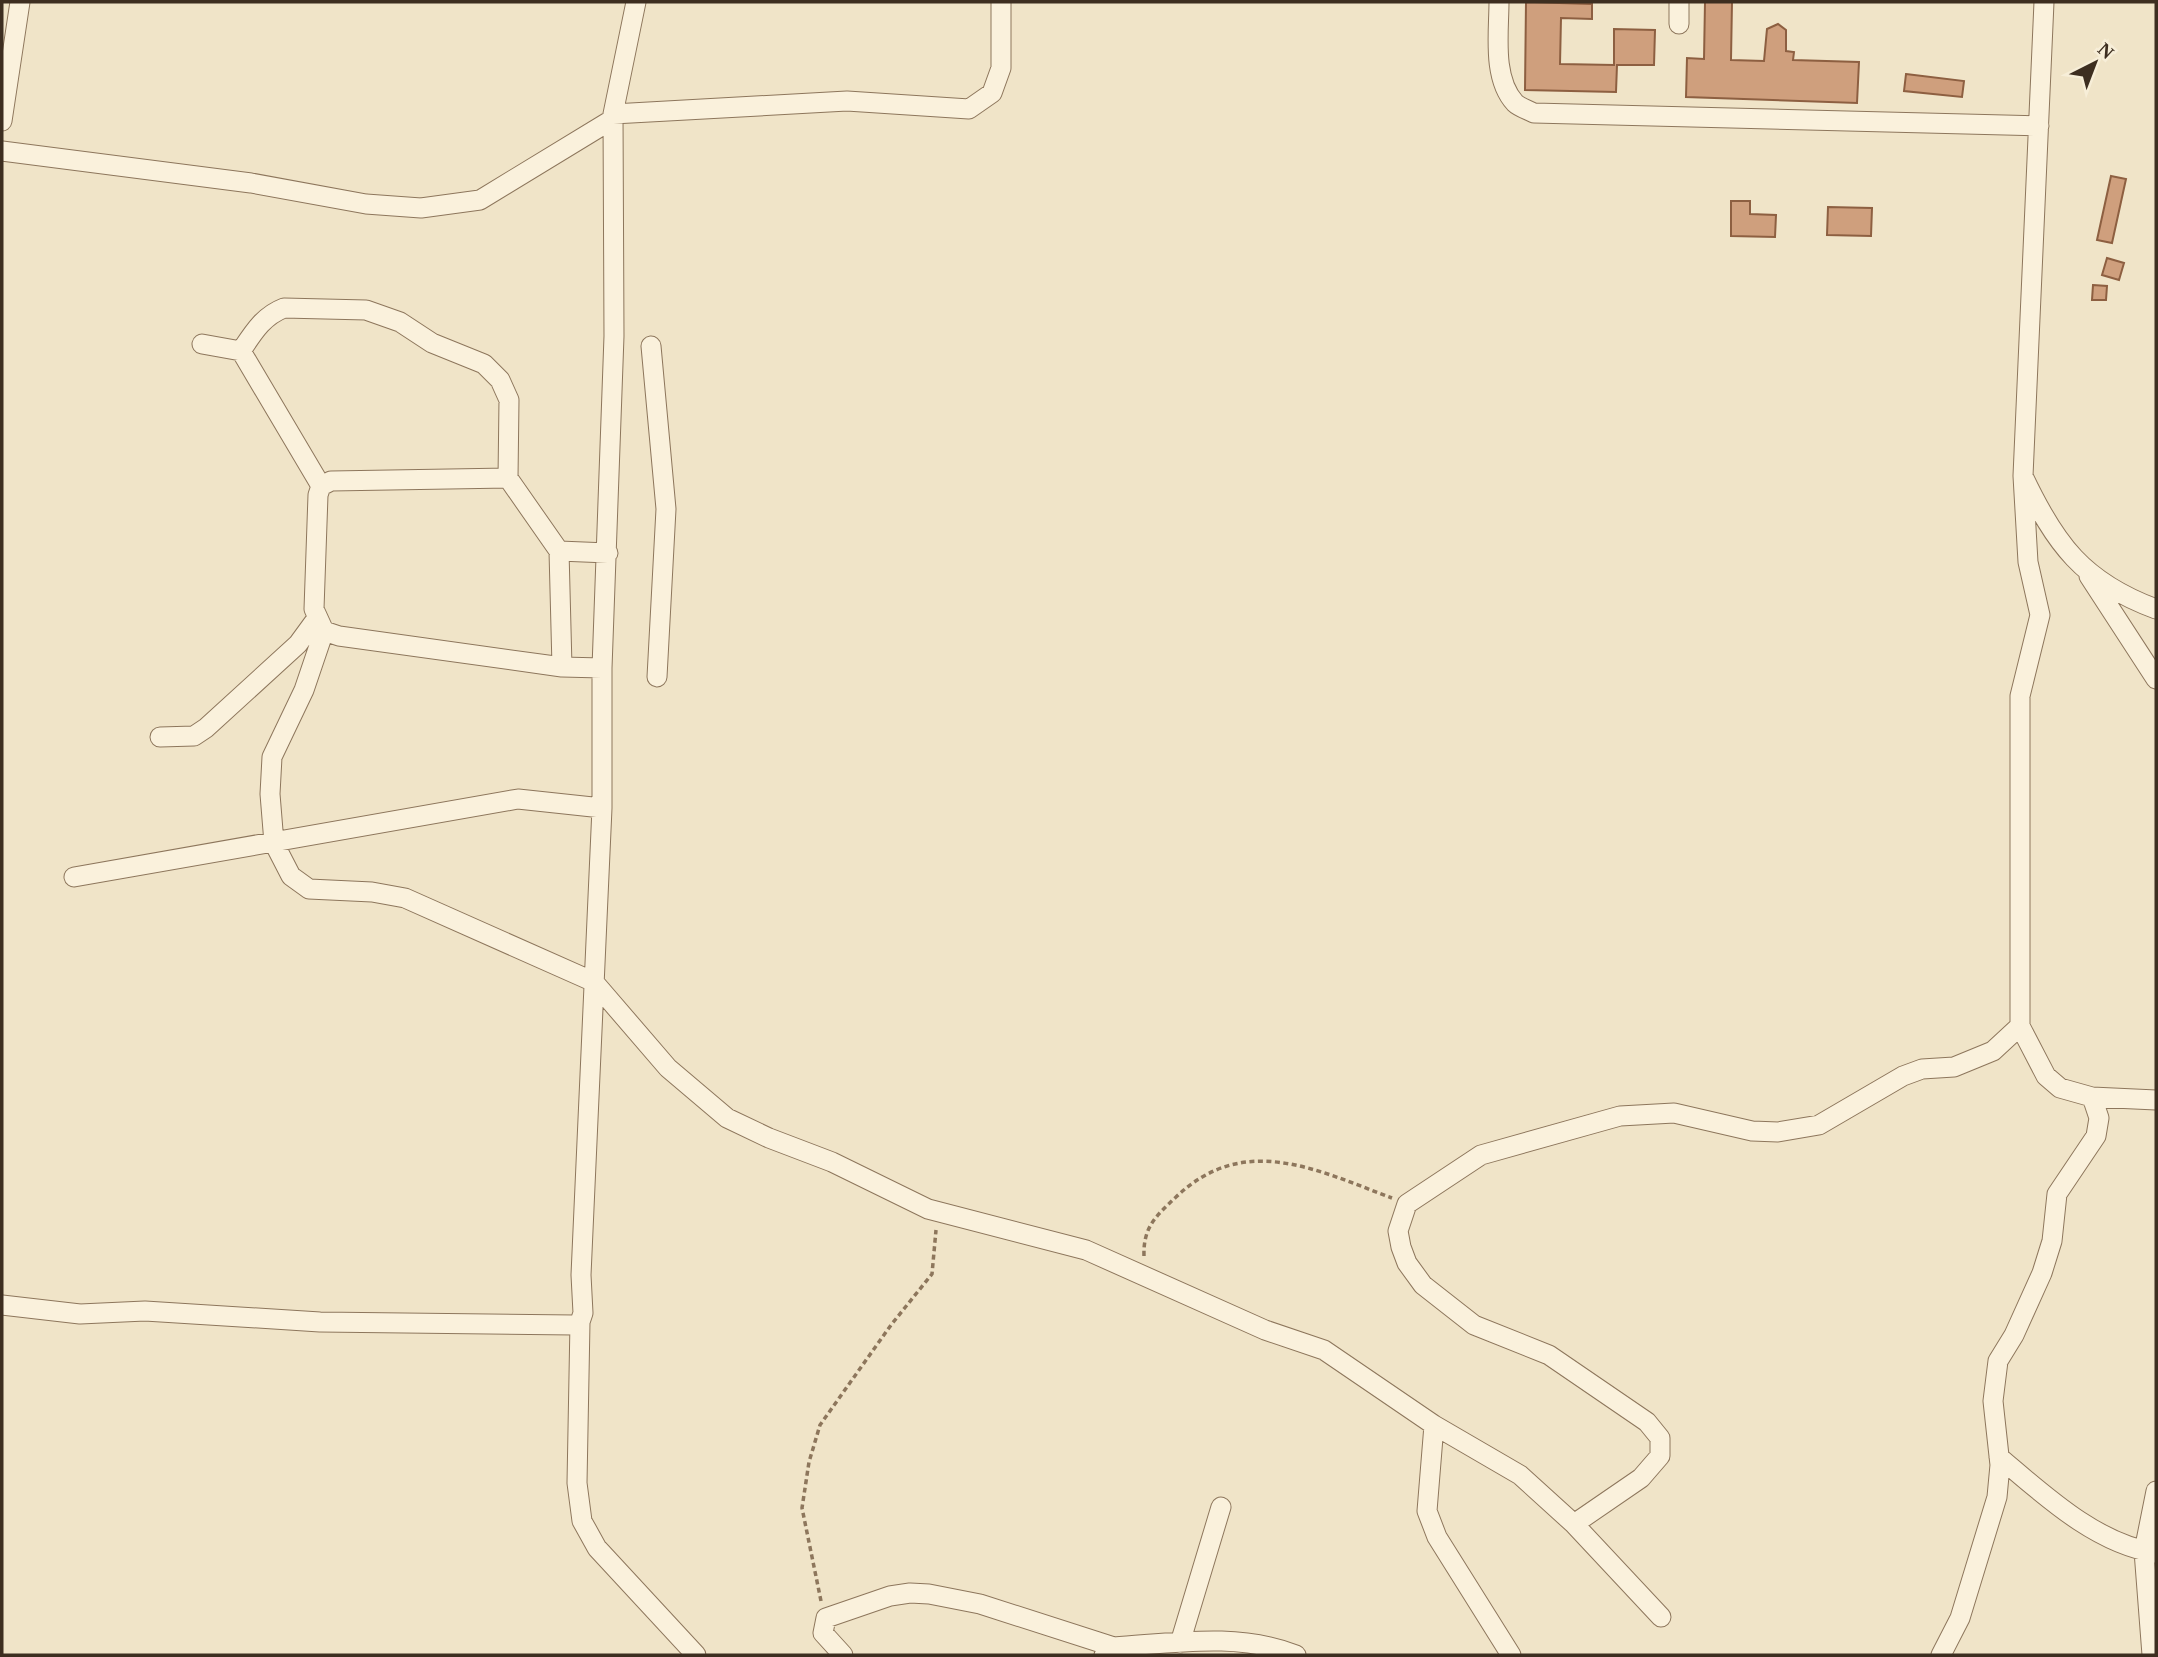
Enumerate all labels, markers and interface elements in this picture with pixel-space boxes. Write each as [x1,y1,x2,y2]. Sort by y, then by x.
north arrow [2060,28,2130,98]
text: N [2094,38,2118,63]

